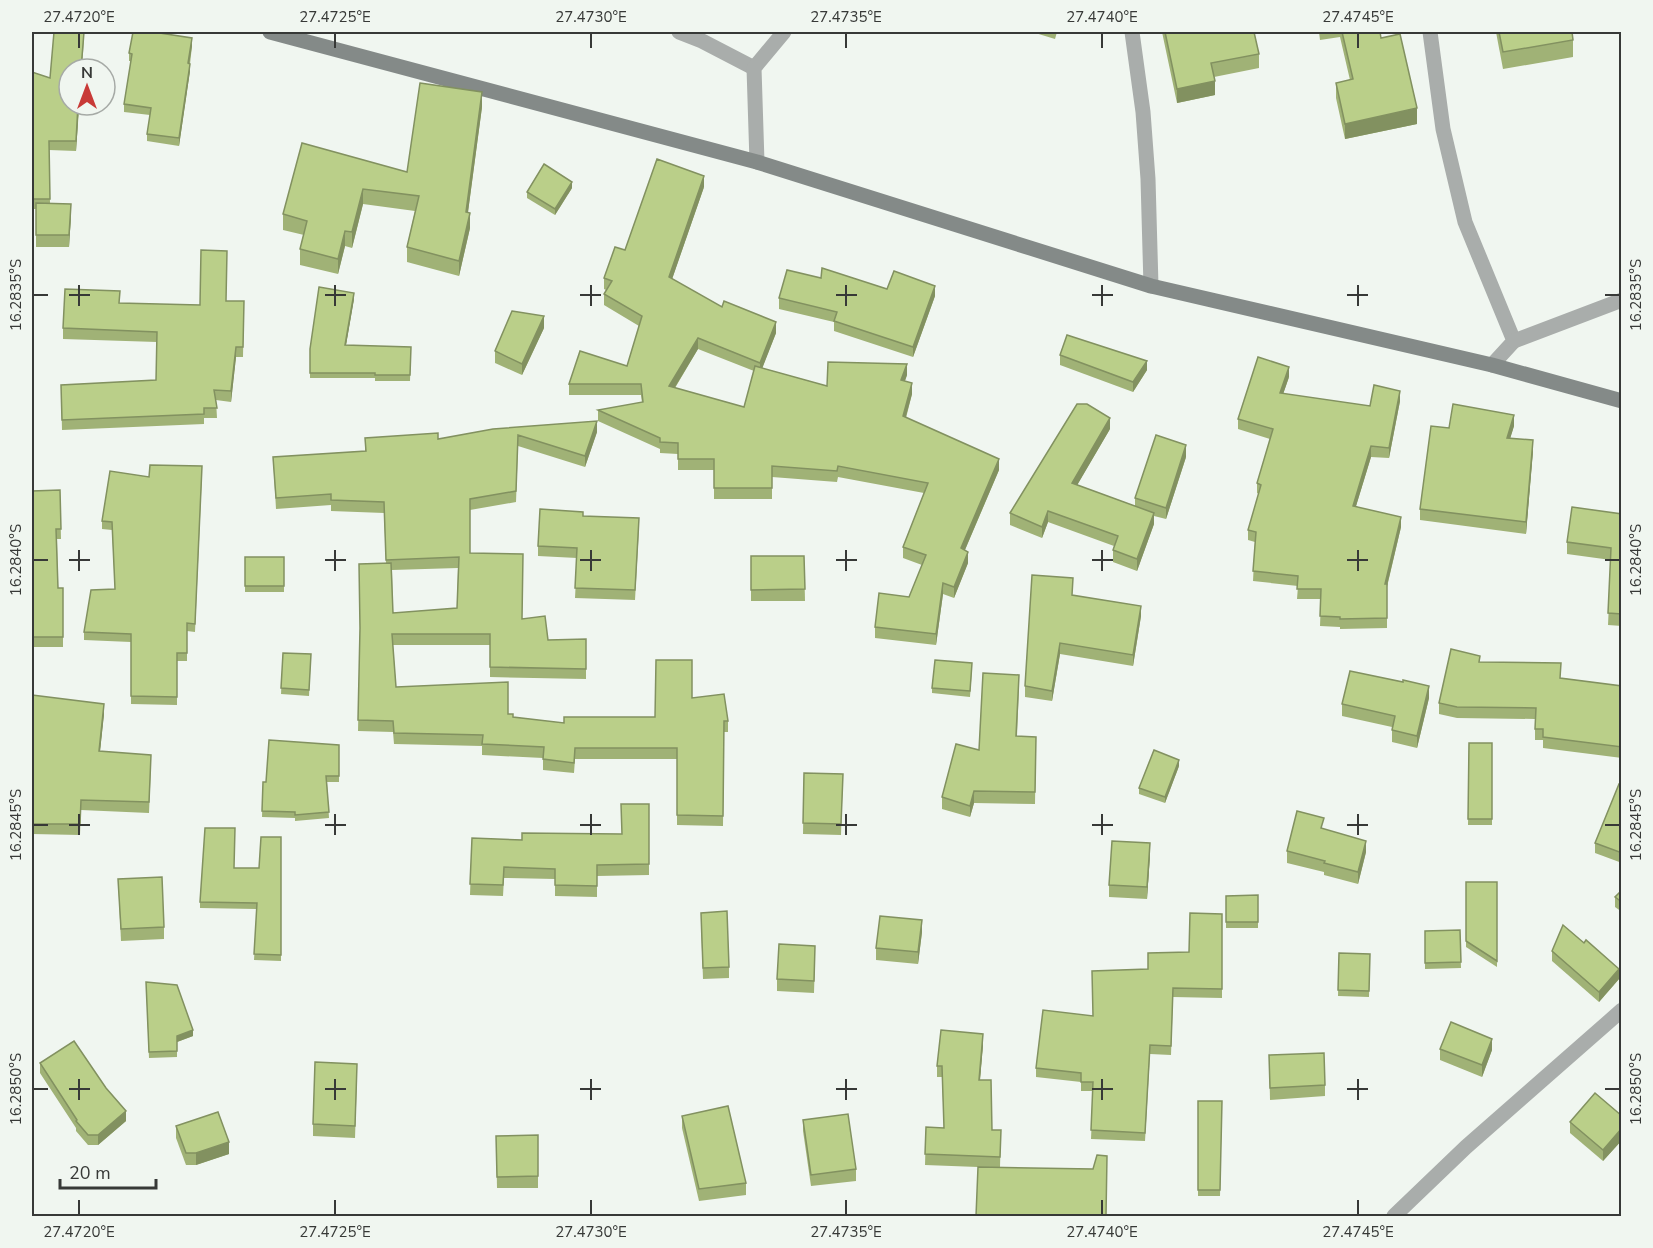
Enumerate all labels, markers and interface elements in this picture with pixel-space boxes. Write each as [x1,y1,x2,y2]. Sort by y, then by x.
text: 27.4720°E [43,7,115,27]
text: 27.4725°E [299,7,371,27]
text: 27.4730°E [555,7,627,27]
text: 27.4735°E [810,7,882,27]
text: 27.4740°E [1066,7,1138,27]
text: 27.4745°E [1322,7,1394,27]
north arrow [57,57,117,117]
text: N [81,62,93,84]
text: 16.2835°S [6,259,26,331]
text: 16.2835°S [1626,259,1646,331]
text: 16.2840°S [6,524,26,596]
text: 16.2840°S [1626,524,1646,596]
text: 16.2845°S [6,789,26,861]
text: 16.2845°S [1626,789,1646,861]
text: 16.2850°S [6,1053,26,1125]
text: 16.2850°S [1626,1053,1646,1125]
scale bar [60,1152,156,1190]
text: 20 m [69,1161,111,1185]
text: 27.4720°E [43,1222,115,1242]
text: 27.4725°E [299,1222,371,1242]
text: 27.4730°E [555,1222,627,1242]
text: 27.4735°E [810,1222,882,1242]
text: 27.4740°E [1066,1222,1138,1242]
text: 27.4745°E [1322,1222,1394,1242]

